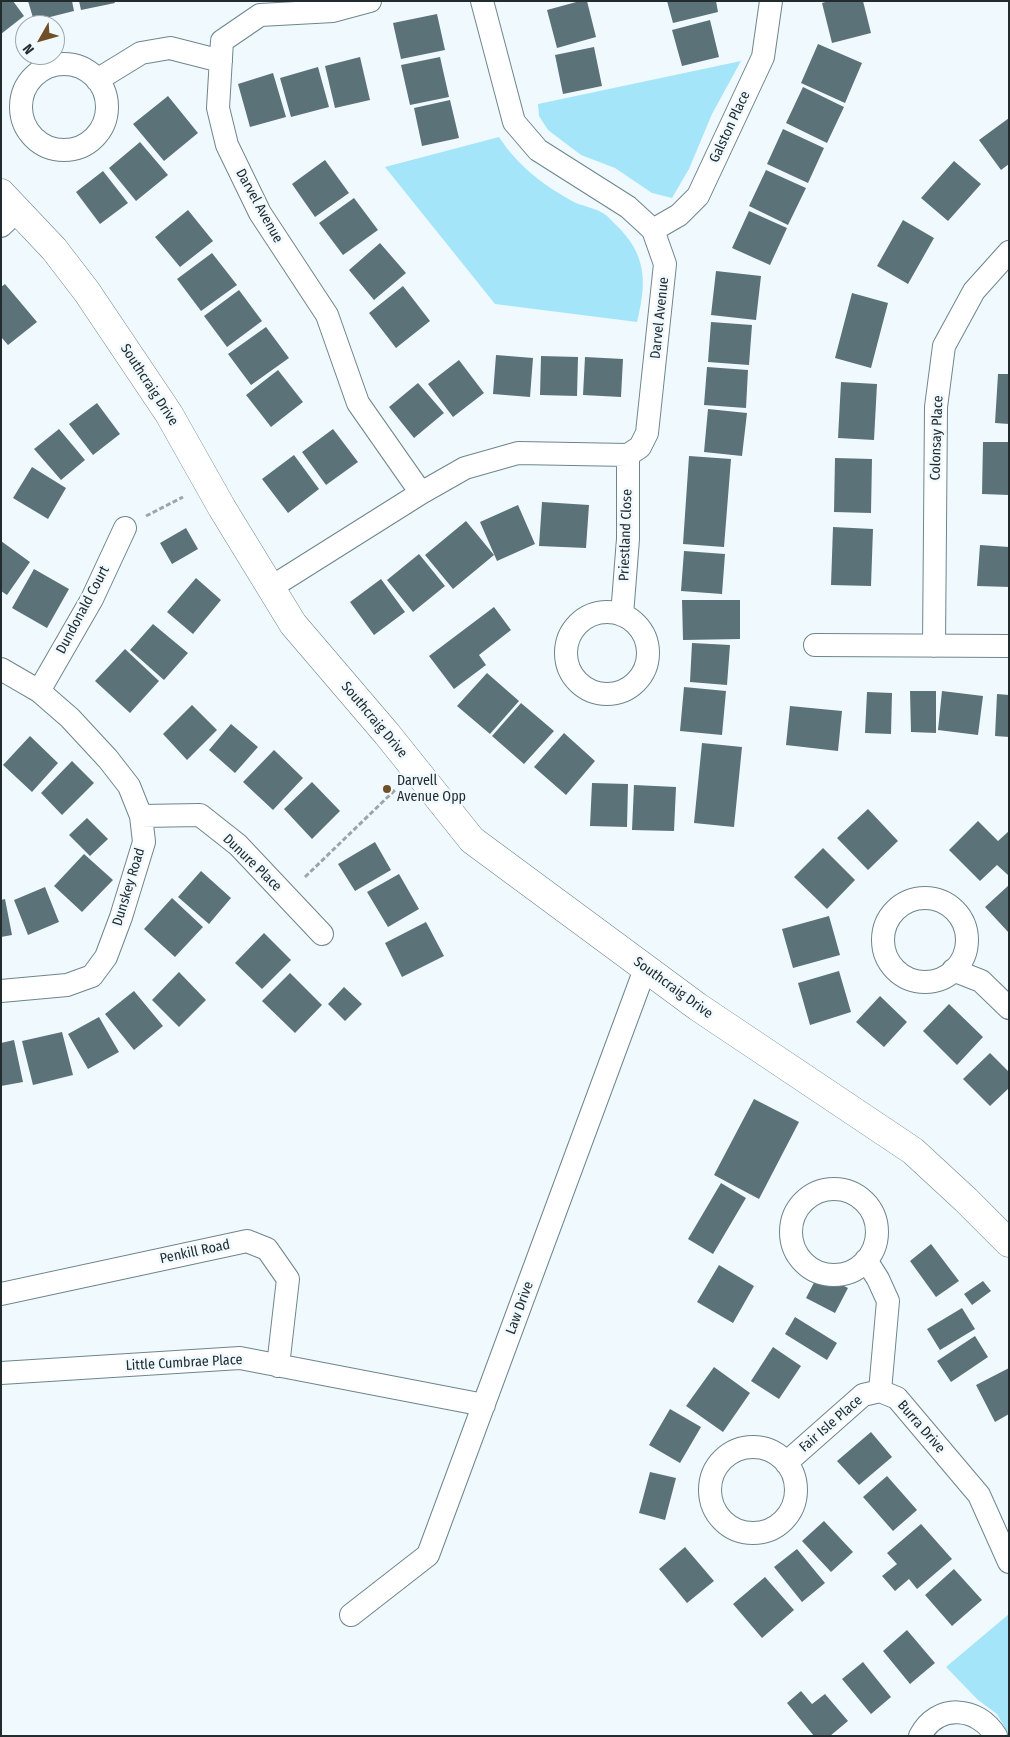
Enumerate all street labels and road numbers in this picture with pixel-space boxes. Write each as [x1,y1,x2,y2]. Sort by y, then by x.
street label: Galston Place [706,89,754,165]
street label: Darvel Avenue [232,166,286,246]
street label: Darvel Avenue [647,276,673,360]
street label: Southcraig Drive [116,341,182,429]
street label: Colonsay Place [927,395,947,481]
street label: Priestland Close [616,489,636,581]
street label: Dundonald Court [53,563,113,657]
street label: Southcraig Drive [337,679,411,761]
street label: Dunure Place [219,831,285,895]
street label: Dunskey Road [109,846,149,928]
street label: Southcraig Drive [630,954,716,1022]
street label: Penkill Road [159,1236,231,1268]
street label: Law Drive [503,1279,537,1337]
street label: Little Cumbrae Place [125,1352,243,1374]
street label: Fair Isle Place [796,1392,866,1456]
street label: Burra Drive [894,1397,948,1457]

